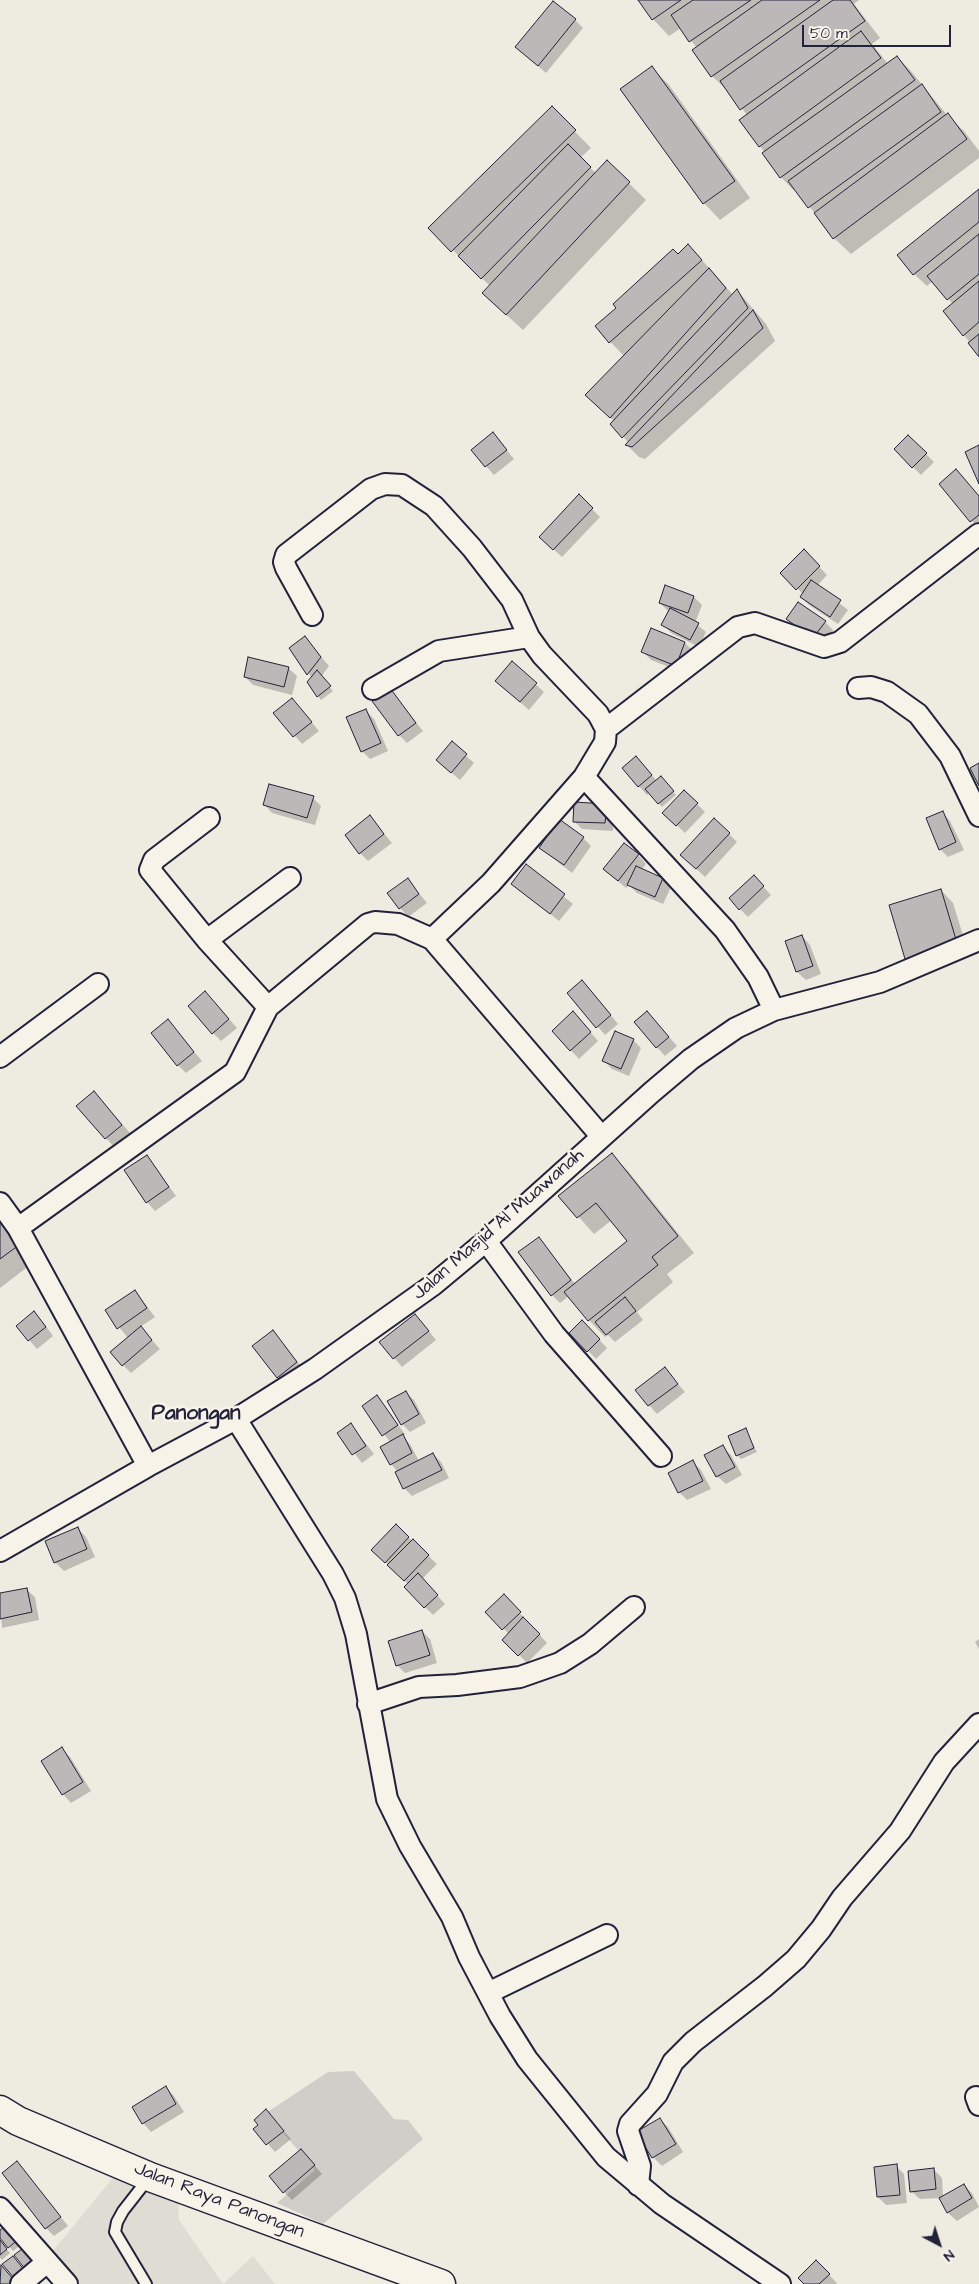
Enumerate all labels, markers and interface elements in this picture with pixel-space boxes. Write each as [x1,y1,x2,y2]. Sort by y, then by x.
scale bar [804,15,953,47]
text: 50 m [810,23,848,44]
street label: Jalan Masjid Al Muawanah [409,1144,589,1306]
district label: Panongan [152,1402,240,1428]
street label: Jalan Raya Panongan [131,2158,307,2244]
north arrow [914,2219,964,2269]
text: N [939,2245,958,2266]

